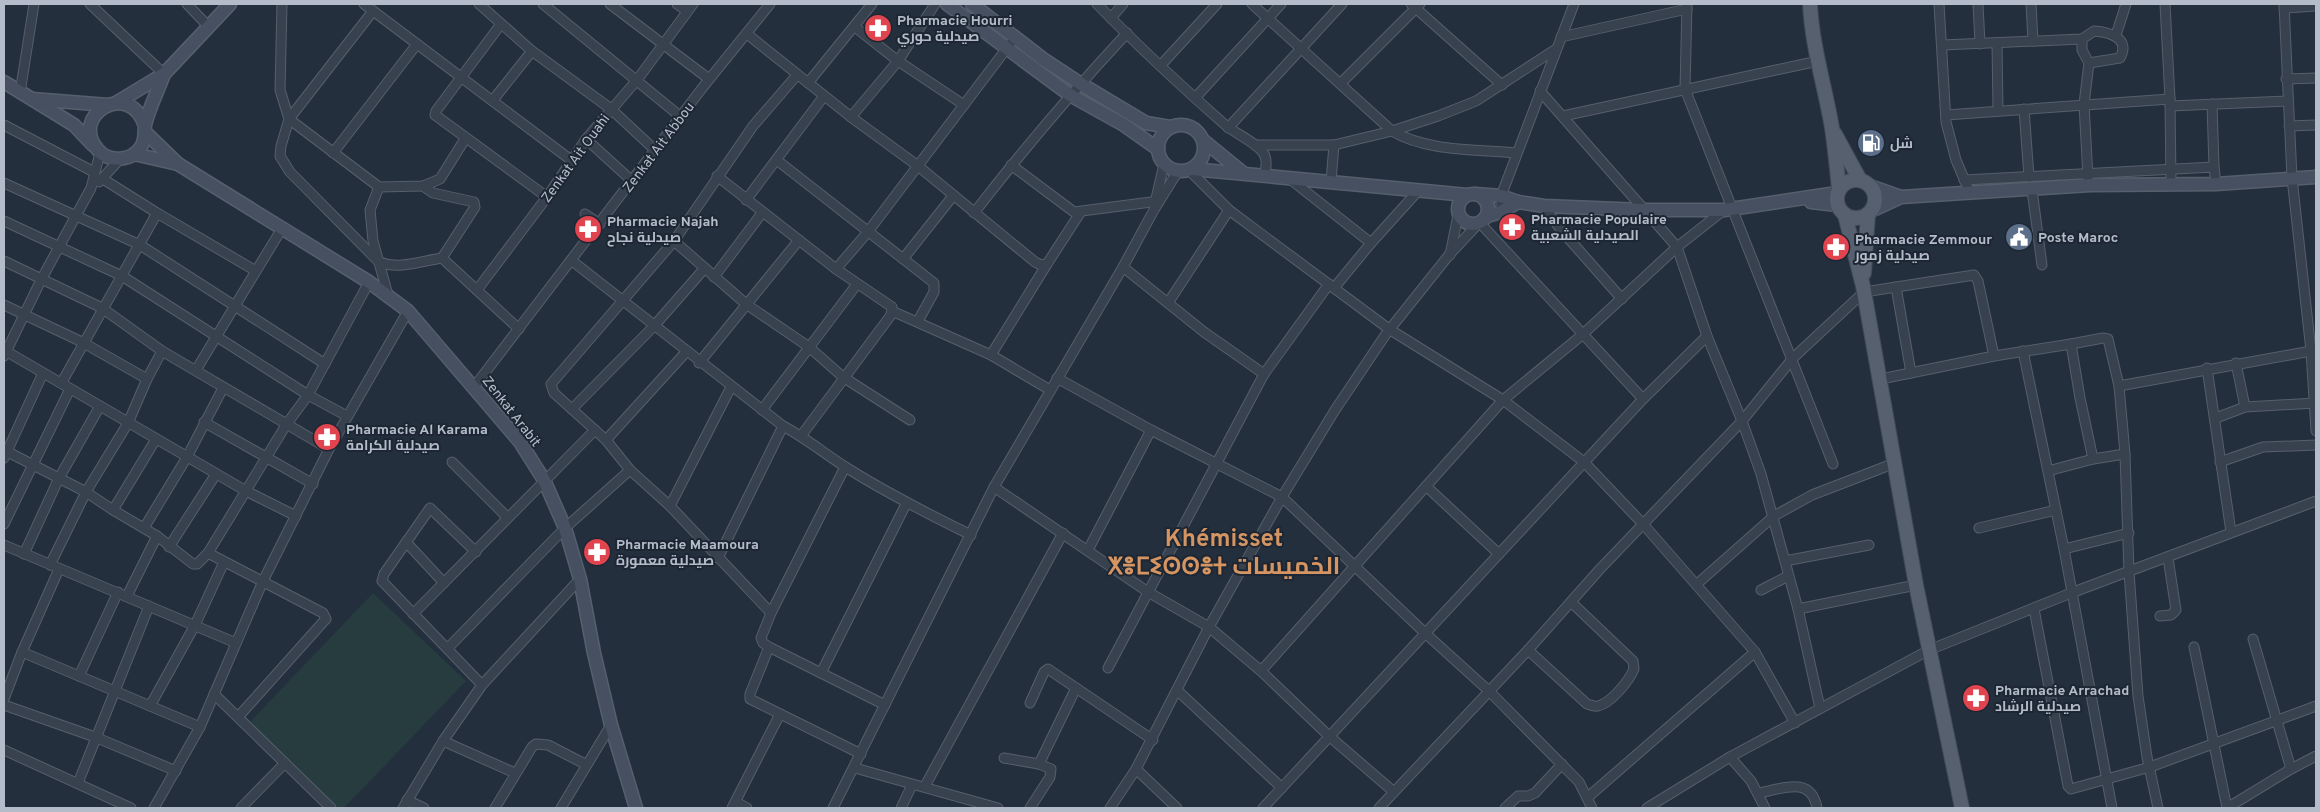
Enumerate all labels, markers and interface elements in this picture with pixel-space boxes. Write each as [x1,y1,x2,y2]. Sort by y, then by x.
pharmacy icon: Pharmacie Hourri صيدلية حوري [863,13,893,43]
place label: Pharmacie Hourri صيدلية حوري [897,13,1013,47]
street label: Zenkat Ait Abbou [620,99,699,197]
street label: Zenkat Ait Ouahi [538,111,614,206]
fuel station icon: شل [1856,128,1886,158]
place label: شل [1890,135,1913,153]
pharmacy icon: Pharmacie Populaire الصيدلية الشعبية [1497,212,1527,242]
place label: Pharmacie Populaire الصيدلية الشعبية [1531,212,1667,245]
pharmacy icon: Pharmacie Najah صيدلية نجاح [573,214,603,244]
place label: Pharmacie Najah صيدلية نجاح [607,214,719,247]
public building icon: Poste Maroc [2004,222,2034,252]
place label: Poste Maroc [2038,230,2118,247]
pharmacy icon: Pharmacie Zemmour صيدلية زمور [1821,232,1851,262]
place label: Pharmacie Zemmour صيدلية زمور [1854,232,1992,265]
street label: Zenkat Arabit [478,373,544,451]
pharmacy icon: Pharmacie Al Karama صيدلية الكرامة [312,422,342,452]
place label: Pharmacie Al Karama صيدلية الكرامة [346,422,488,455]
district label: Khémisset ⵅⴻⵎⵉⵙⵙⴻⵜ الخميسات [1108,525,1340,583]
pharmacy icon: Pharmacie Maamoura صيدلية معمورة [582,537,612,567]
place label: Pharmacie Maamoura صيدلية معمورة [616,537,759,570]
pharmacy icon: Pharmacie Arrachad صيدلية الرشاد [1961,683,1991,713]
place label: Pharmacie Arrachad صيدلية الرشاد [1995,683,2129,716]

